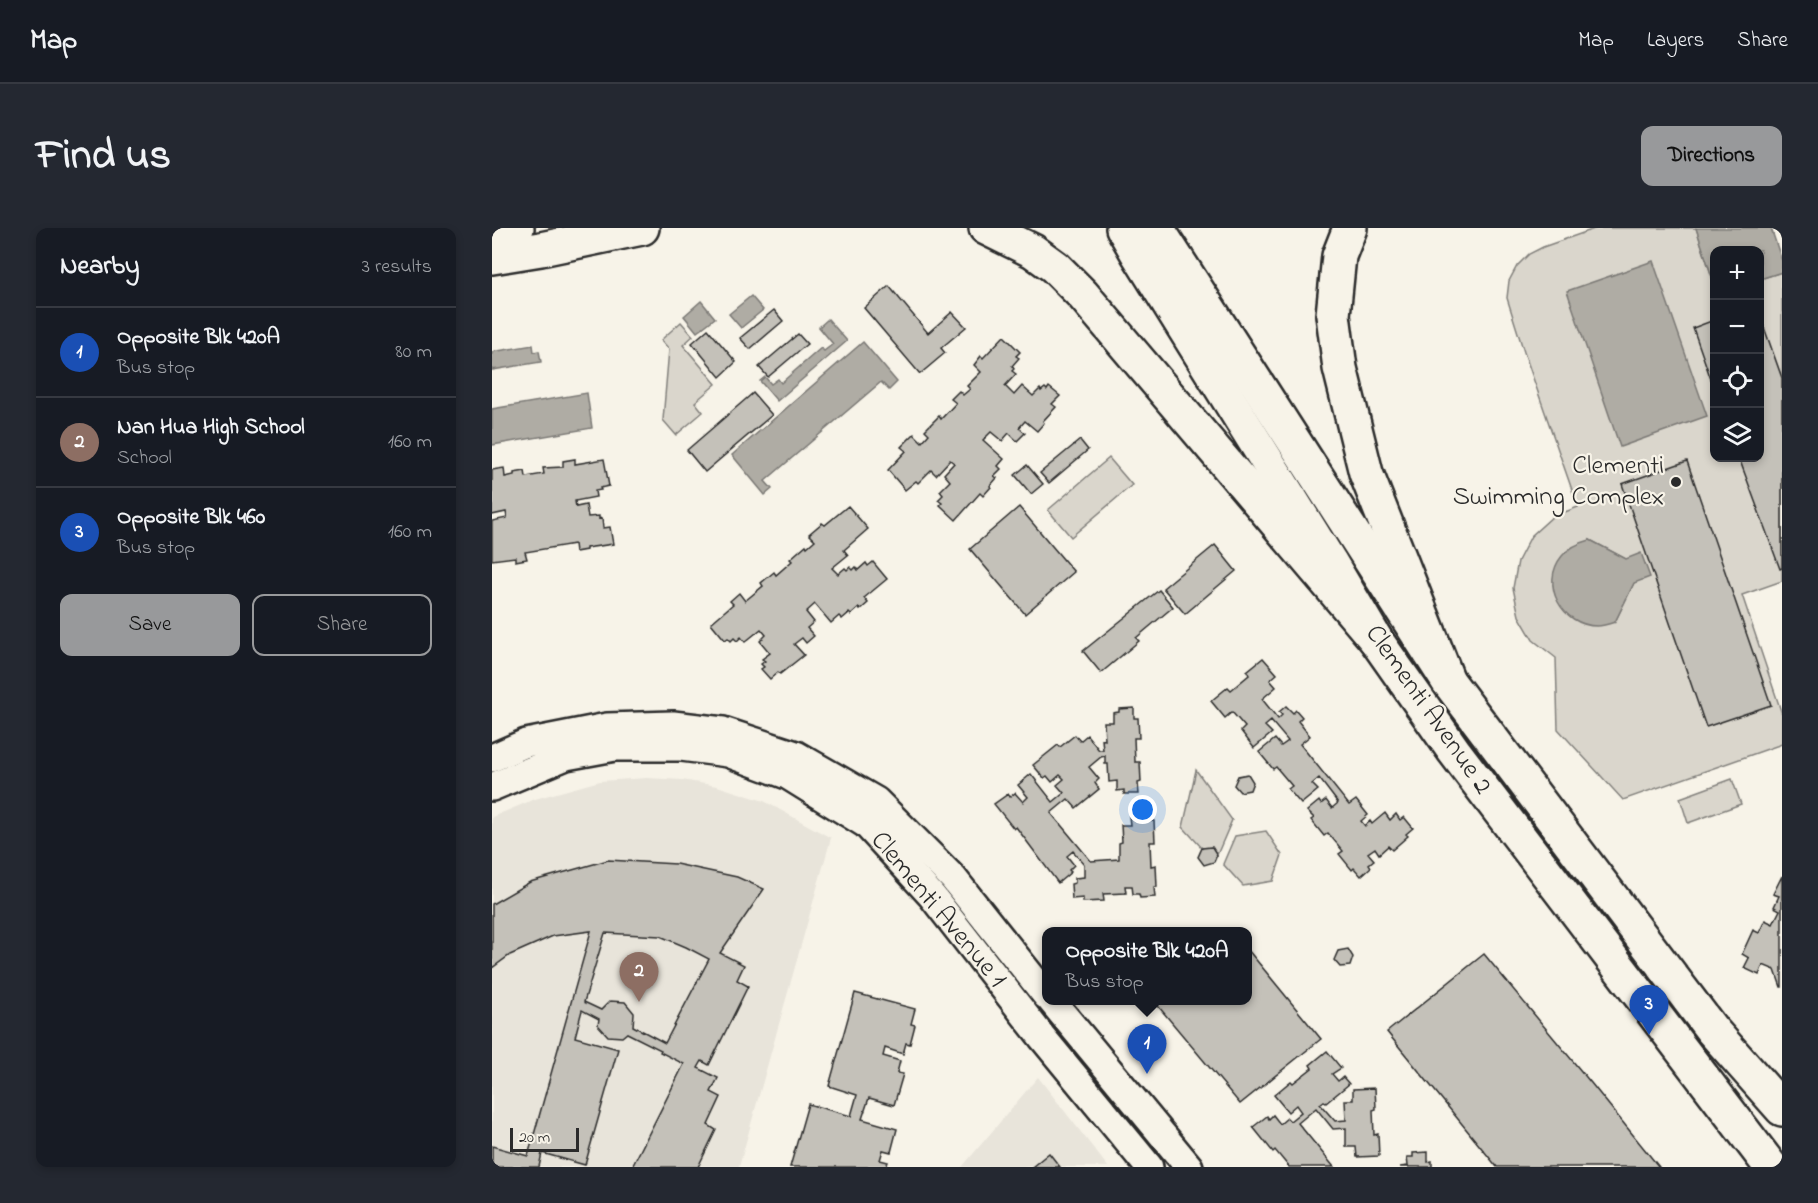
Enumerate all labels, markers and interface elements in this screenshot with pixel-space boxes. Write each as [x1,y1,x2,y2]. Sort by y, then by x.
text: Map [30,21,77,62]
text: Map [1578,26,1614,56]
text: Layers [1647,26,1704,56]
text: Share [1737,26,1788,56]
text: Find us [36,126,171,187]
button: Directions [1641,126,1782,186]
map controls [1710,246,1764,462]
button: + [1710,246,1764,300]
text: Nearby [60,248,139,286]
text: 3 results [362,253,432,282]
button: − [1710,300,1764,354]
text: Opposite Blk 420A [117,322,280,354]
text: 1 [76,338,83,367]
text: 80 m [395,338,432,367]
text: Bus stop [117,354,195,383]
button: locate [1710,354,1764,408]
button: layers [1710,408,1764,462]
text: Nan Hua High School [117,412,305,444]
text: 2 [75,428,84,457]
text: 160 m [388,428,432,457]
text: School [117,444,172,473]
place label: Clementi Swimming Complex [1453,447,1664,517]
marker: Clementi Swimming Complex [1669,475,1683,489]
text: Opposite Blk 460 [117,502,265,534]
text: 3 [75,518,84,547]
text: 160 m [388,518,432,547]
text: Bus stop [117,534,195,563]
button: Save [60,594,240,656]
button: Share [252,594,432,656]
street label: Clementi Avenue 2 [1355,617,1501,803]
your location [1128,795,1157,824]
street label: Clementi Avenue 1 [861,823,1015,997]
popup [1042,927,1252,1005]
text: Opposite Blk 420A [1065,936,1229,968]
pin: 2 [620,952,658,1002]
text: Bus stop [1065,968,1144,997]
pin: 3 [1630,986,1668,1035]
pin: 1 [1128,1024,1166,1074]
scale bar [510,1125,579,1152]
text: 20 m [519,1126,550,1150]

